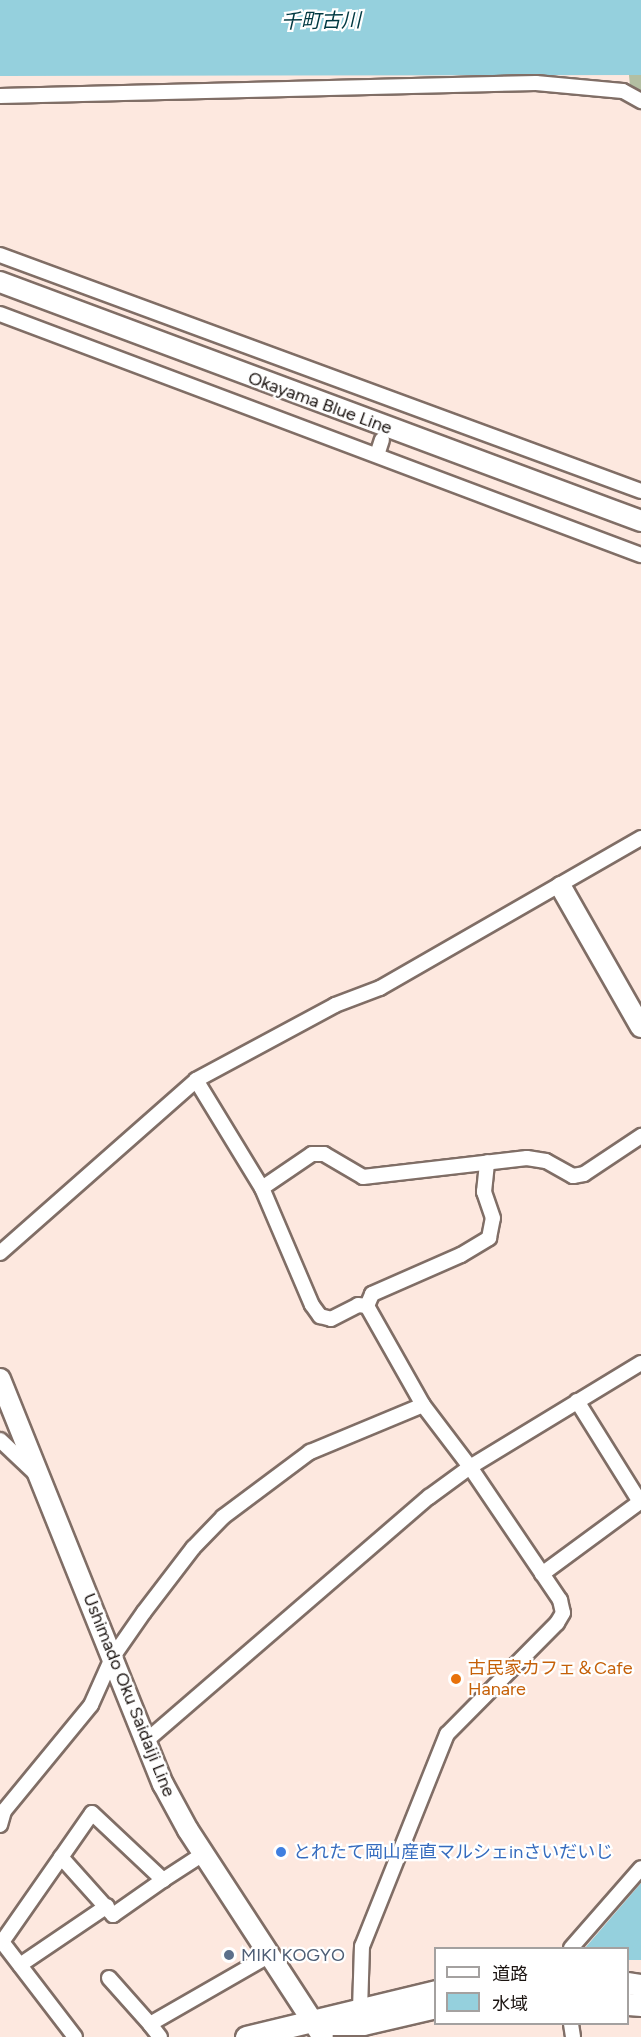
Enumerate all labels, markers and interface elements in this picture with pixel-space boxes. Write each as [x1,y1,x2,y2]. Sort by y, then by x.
water label: 千町古川 [281,8,361,34]
street label: Okayama Blue Line [245,367,395,439]
street label: Ushimado Oku Saidaiji Line [78,1590,180,1800]
place label: 古民家カフェ＆Cafe Hanare [468,1658,633,1700]
marker: 古民家カフェ＆Cafe Hanare [449,1672,463,1686]
place label: とれたて岡山産直マルシェinさいだいじ [293,1841,613,1863]
marker: とれたて岡山産直マルシェinさいだいじ [274,1845,288,1859]
place label: MIKI KOGYO [241,1944,345,1966]
legend [434,1947,629,2025]
marker: MIKI KOGYO [222,1948,236,1962]
text: 道路 [492,1963,528,1985]
text: 水域 [492,1993,528,2015]

